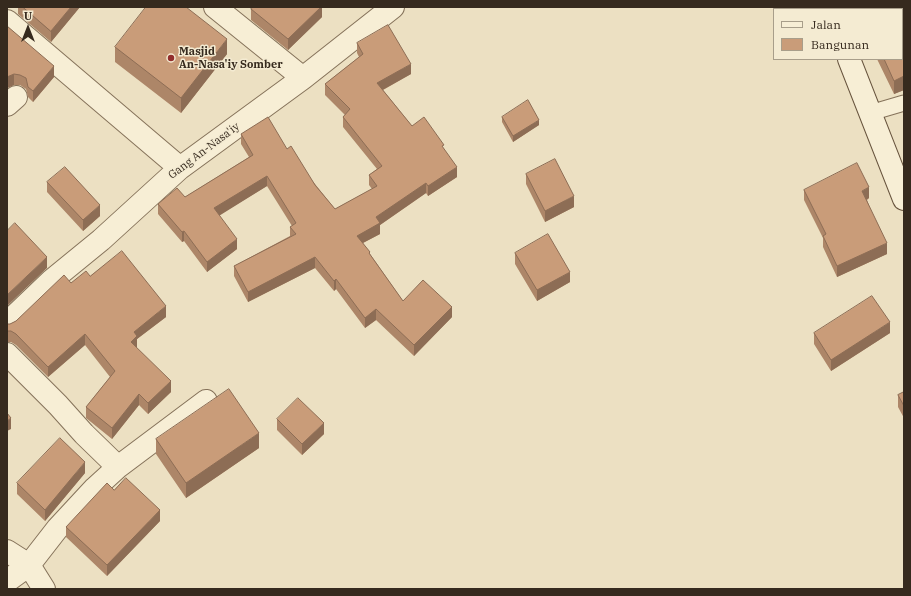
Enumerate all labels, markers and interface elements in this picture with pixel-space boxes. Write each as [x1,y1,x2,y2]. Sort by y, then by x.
north arrow [8,8,48,48]
legend [773,8,903,60]
text: U [24,9,32,23]
text: Jalan [811,17,841,32]
text: Bangunan [811,37,869,52]
place label: Masjid An-Nasa'iy Somber [179,45,283,71]
marker: Masjid An-Nasa'iy Somber [166,53,176,63]
street label: Gang An-Nasa'iy [166,120,242,182]

